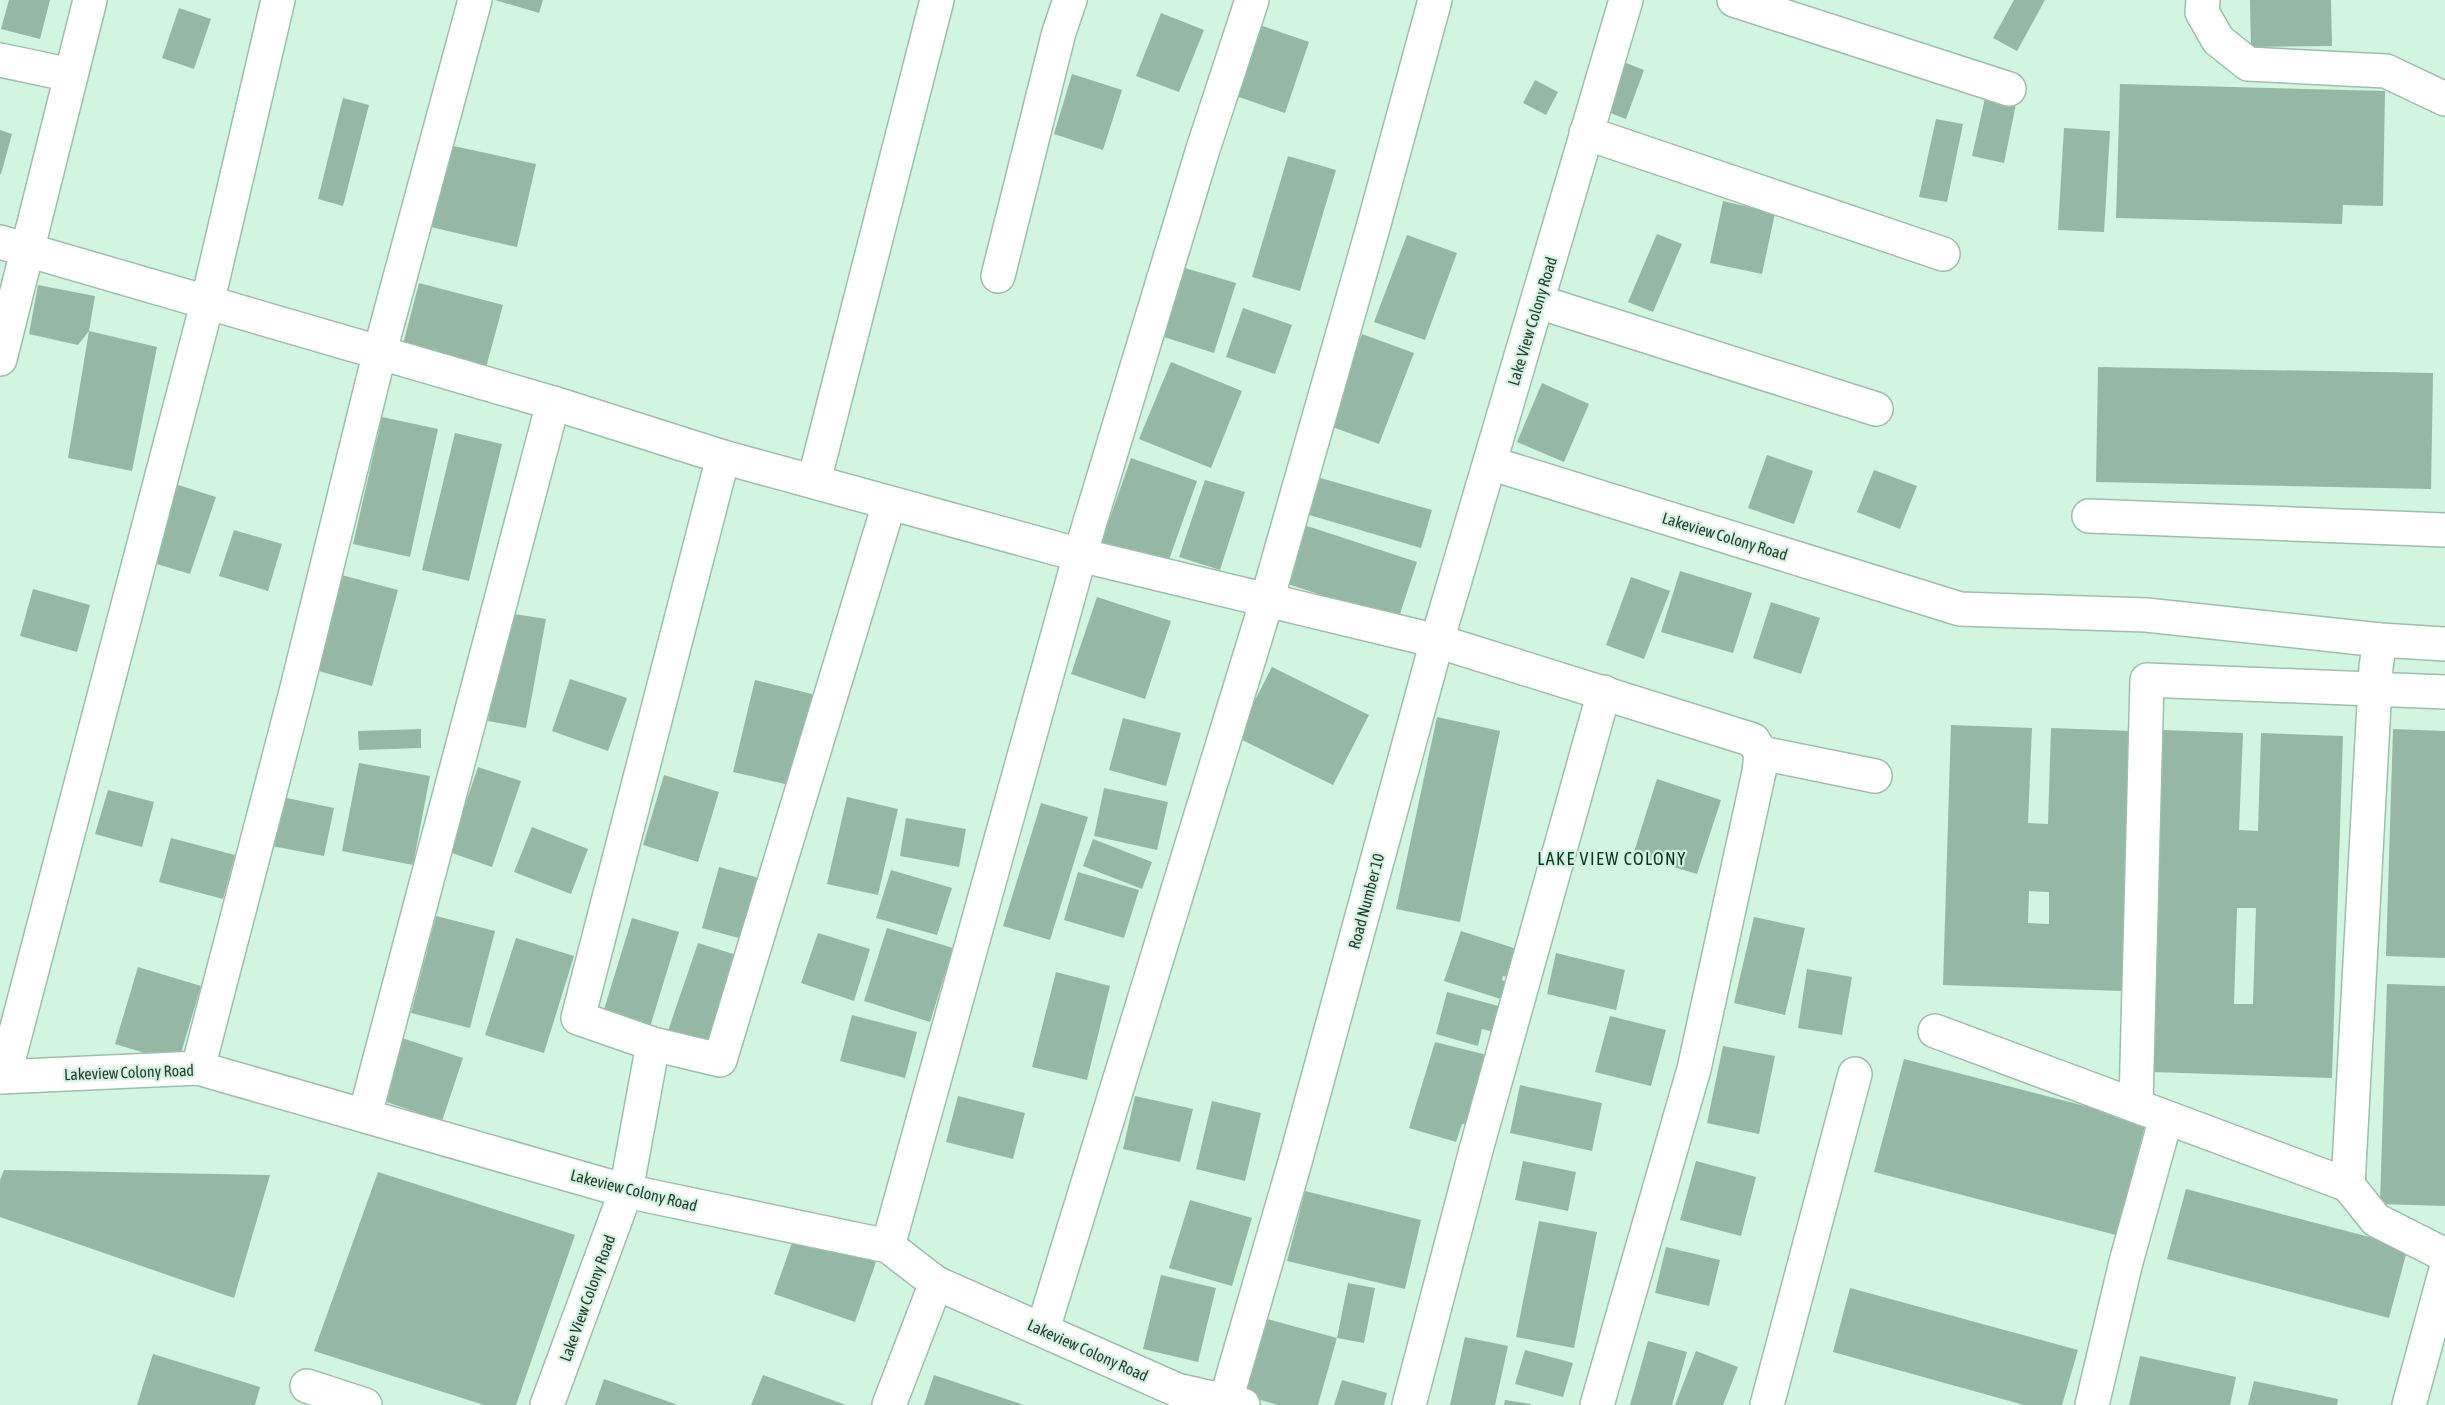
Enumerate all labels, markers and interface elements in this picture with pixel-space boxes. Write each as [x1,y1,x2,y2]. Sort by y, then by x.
street label: Lake View Colony Road [1504,254,1561,388]
street label: Lakeview Colony Road [1660,508,1790,565]
district label: LAKE VIEW COLONY [1537,848,1687,869]
street label: Road Number 10 [1345,851,1387,951]
street label: Lakeview Colony Road [64,1061,194,1084]
street label: Lakeview Colony Road [569,1166,699,1215]
street label: Lake View Colony Road [556,1232,619,1364]
street label: Lakeview Colony Road [1025,1315,1151,1386]

